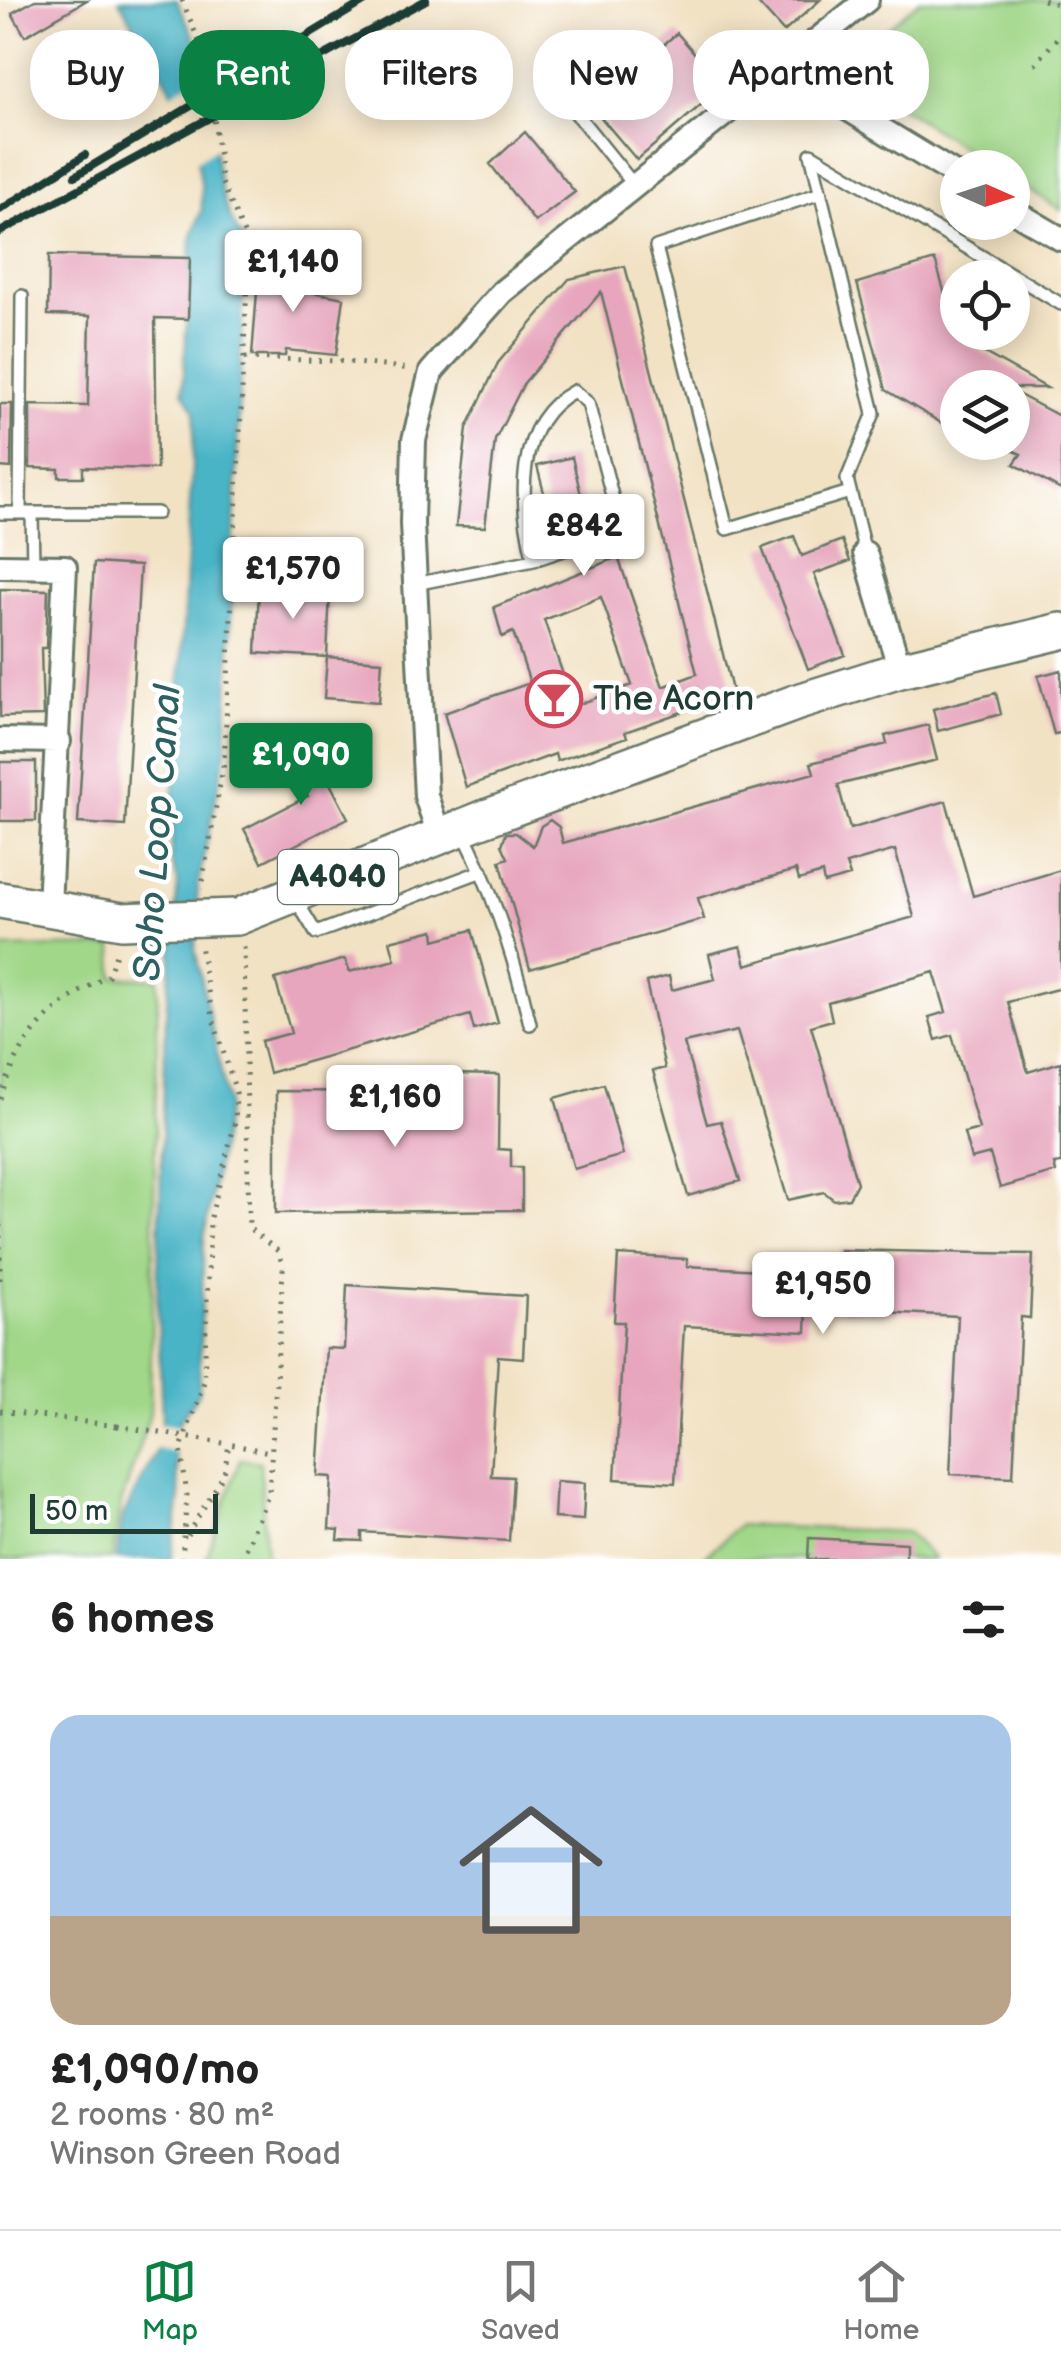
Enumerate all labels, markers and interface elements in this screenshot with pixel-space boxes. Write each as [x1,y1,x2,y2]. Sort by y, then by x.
chip: Buy [30,30,159,120]
chip: Rent [179,30,325,120]
chip: Filters [345,30,513,120]
chip: New [533,30,673,120]
chip: Apartment [693,30,929,120]
north arrow [940,150,1030,240]
map controls [940,150,1030,460]
pin: £1,140 [212,230,374,315]
text: £1,140 [247,243,339,282]
button: locate [940,260,1030,350]
button: layers [940,370,1030,460]
pin: £842 [525,494,643,579]
text: £842 [545,507,623,546]
pin: £1,570 [212,537,374,622]
text: £1,570 [245,550,341,589]
bar icon: The Acorn [524,669,584,729]
place label: The Acorn [593,678,754,721]
water label: Soho Loop Canal [125,682,191,983]
pin: £1,090 [220,723,382,808]
text: £1,090 [251,736,351,775]
road number: A4040 [278,850,398,904]
pin: £1,160 [314,1065,476,1150]
text: £1,160 [348,1078,442,1117]
pin: £1,950 [742,1252,904,1337]
text: £1,950 [774,1265,872,1304]
scale bar [30,1489,218,1534]
text: 50 m [45,1495,108,1528]
icon: filters [956,1592,1011,1647]
text: 6 homes [50,1594,214,1645]
icon: home [441,1780,621,1960]
text: £1,090/mo [50,2045,260,2096]
text: 2 rooms · 80 m² [50,2096,274,2135]
text: Winson Green Road [50,2135,341,2174]
tab: Map [142,2254,198,2347]
tab: Saved [481,2254,560,2347]
tab: Home [843,2254,919,2347]

